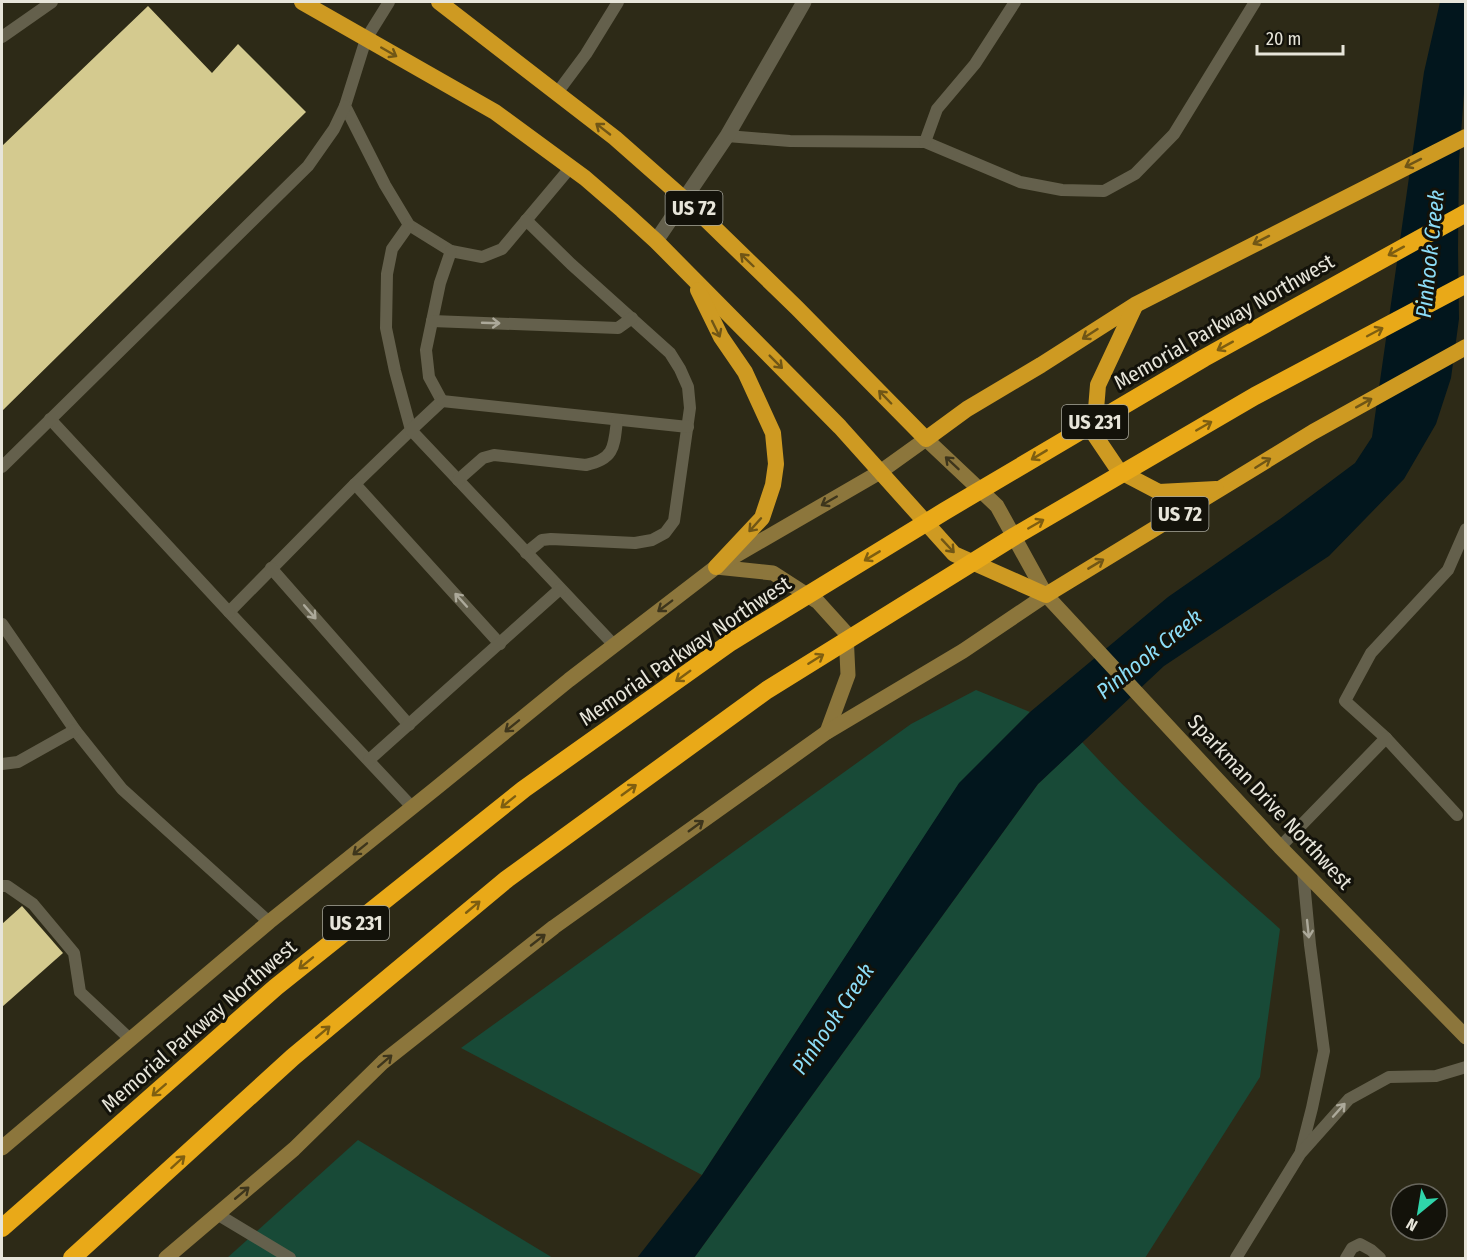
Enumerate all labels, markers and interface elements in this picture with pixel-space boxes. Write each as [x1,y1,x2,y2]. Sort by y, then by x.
scale bar [1257,18,1342,56]
text: 20 m [1266,28,1301,50]
one-way arrow [380,46,397,58]
one-way arrow [595,122,611,135]
one-way arrow [1405,158,1423,169]
water label: Pinhook Creek [1410,189,1450,319]
road number: US 72 [666,191,722,225]
one-way arrow [1253,234,1270,246]
one-way arrow [1388,245,1405,257]
street label: Memorial Parkway Northwest [1109,248,1339,396]
one-way arrow [740,252,755,267]
one-way arrow [480,317,500,329]
one-way arrow [711,319,723,337]
one-way arrow [1366,326,1383,338]
one-way arrow [1082,328,1099,340]
one-way arrow [1217,341,1235,352]
one-way arrow [769,355,783,370]
one-way arrow [878,390,893,405]
one-way arrow [1355,397,1372,409]
road number: US 231 [1062,405,1128,439]
one-way arrow [1195,419,1212,431]
one-way arrow [1031,450,1048,462]
one-way arrow [1254,456,1271,469]
one-way arrow [945,457,960,471]
one-way arrow [821,496,838,508]
road number: US 72 [1152,497,1208,531]
one-way arrow [748,517,762,532]
one-way arrow [1027,518,1044,530]
one-way arrow [940,539,955,554]
one-way arrow [864,550,881,562]
one-way arrow [1087,558,1104,570]
street label: Memorial Parkway Northwest [574,570,796,732]
one-way arrow [454,593,468,608]
one-way arrow [657,599,673,612]
water label: Pinhook Creek [1091,603,1207,705]
one-way arrow [303,604,317,619]
one-way arrow [807,653,824,665]
one-way arrow [676,669,692,682]
street label: Sparkman Drive Northwest [1182,709,1358,895]
one-way arrow [504,720,520,733]
one-way arrow [620,784,636,797]
one-way arrow [500,795,516,808]
one-way arrow [688,820,704,832]
one-way arrow [352,843,368,856]
one-way arrow [465,901,481,914]
road number: US 231 [323,906,389,940]
one-way arrow [1303,918,1314,938]
one-way arrow [530,933,546,946]
street label: Memorial Parkway Northwest [96,934,302,1118]
one-way arrow [298,956,314,969]
water label: Pinhook Creek [786,958,880,1080]
one-way arrow [315,1025,330,1039]
one-way arrow [377,1054,392,1068]
one-way arrow [151,1083,166,1097]
one-way arrow [1332,1103,1346,1118]
one-way arrow [170,1155,185,1169]
north arrow [1389,1182,1449,1242]
one-way arrow [234,1186,249,1200]
text: N [1403,1214,1421,1235]

